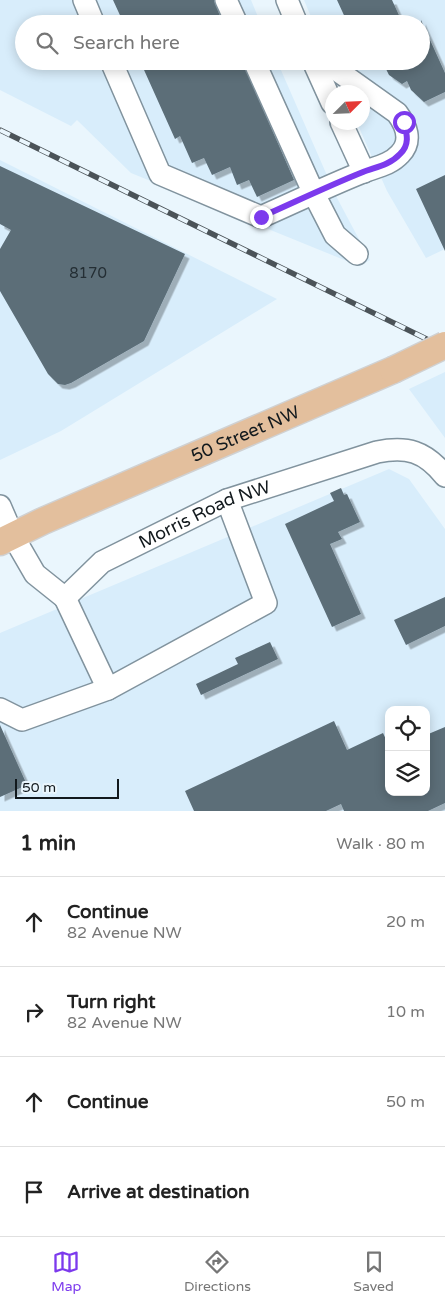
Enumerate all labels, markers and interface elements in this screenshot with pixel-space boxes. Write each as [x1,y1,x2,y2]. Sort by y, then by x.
search box [15,15,430,70]
icon: search [33,29,61,57]
text: Search here [73,32,180,54]
north arrow [325,85,370,130]
route start [393,111,416,134]
route end [250,206,273,229]
house number: 8170 [69,264,107,282]
street label: 50 Street NW [187,401,303,467]
street label: Morris Road NW [135,476,273,553]
map controls [385,706,430,796]
button: locate [385,706,430,751]
button: layers [385,751,430,796]
scale bar [15,776,119,799]
text: 50 m [22,779,56,796]
text: 1 min [20,831,76,856]
text: Walk · 80 m [336,834,425,854]
text: Continue [67,901,149,923]
icon: ahead [20,908,48,936]
text: 20 m [386,912,425,932]
text: 82 Avenue NW [67,923,182,943]
text: Turn right [67,991,155,1013]
icon: right [20,998,48,1026]
text: 10 m [386,1002,425,1022]
text: 82 Avenue NW [67,1013,182,1033]
icon: ahead [20,1088,48,1116]
text: Continue [67,1091,149,1113]
text: 50 m [386,1092,425,1112]
icon: arrive [20,1178,48,1206]
text: Arrive at destination [67,1181,250,1203]
tab: Map [51,1248,81,1295]
tab: Directions [184,1248,251,1295]
tab: Saved [353,1248,394,1295]

